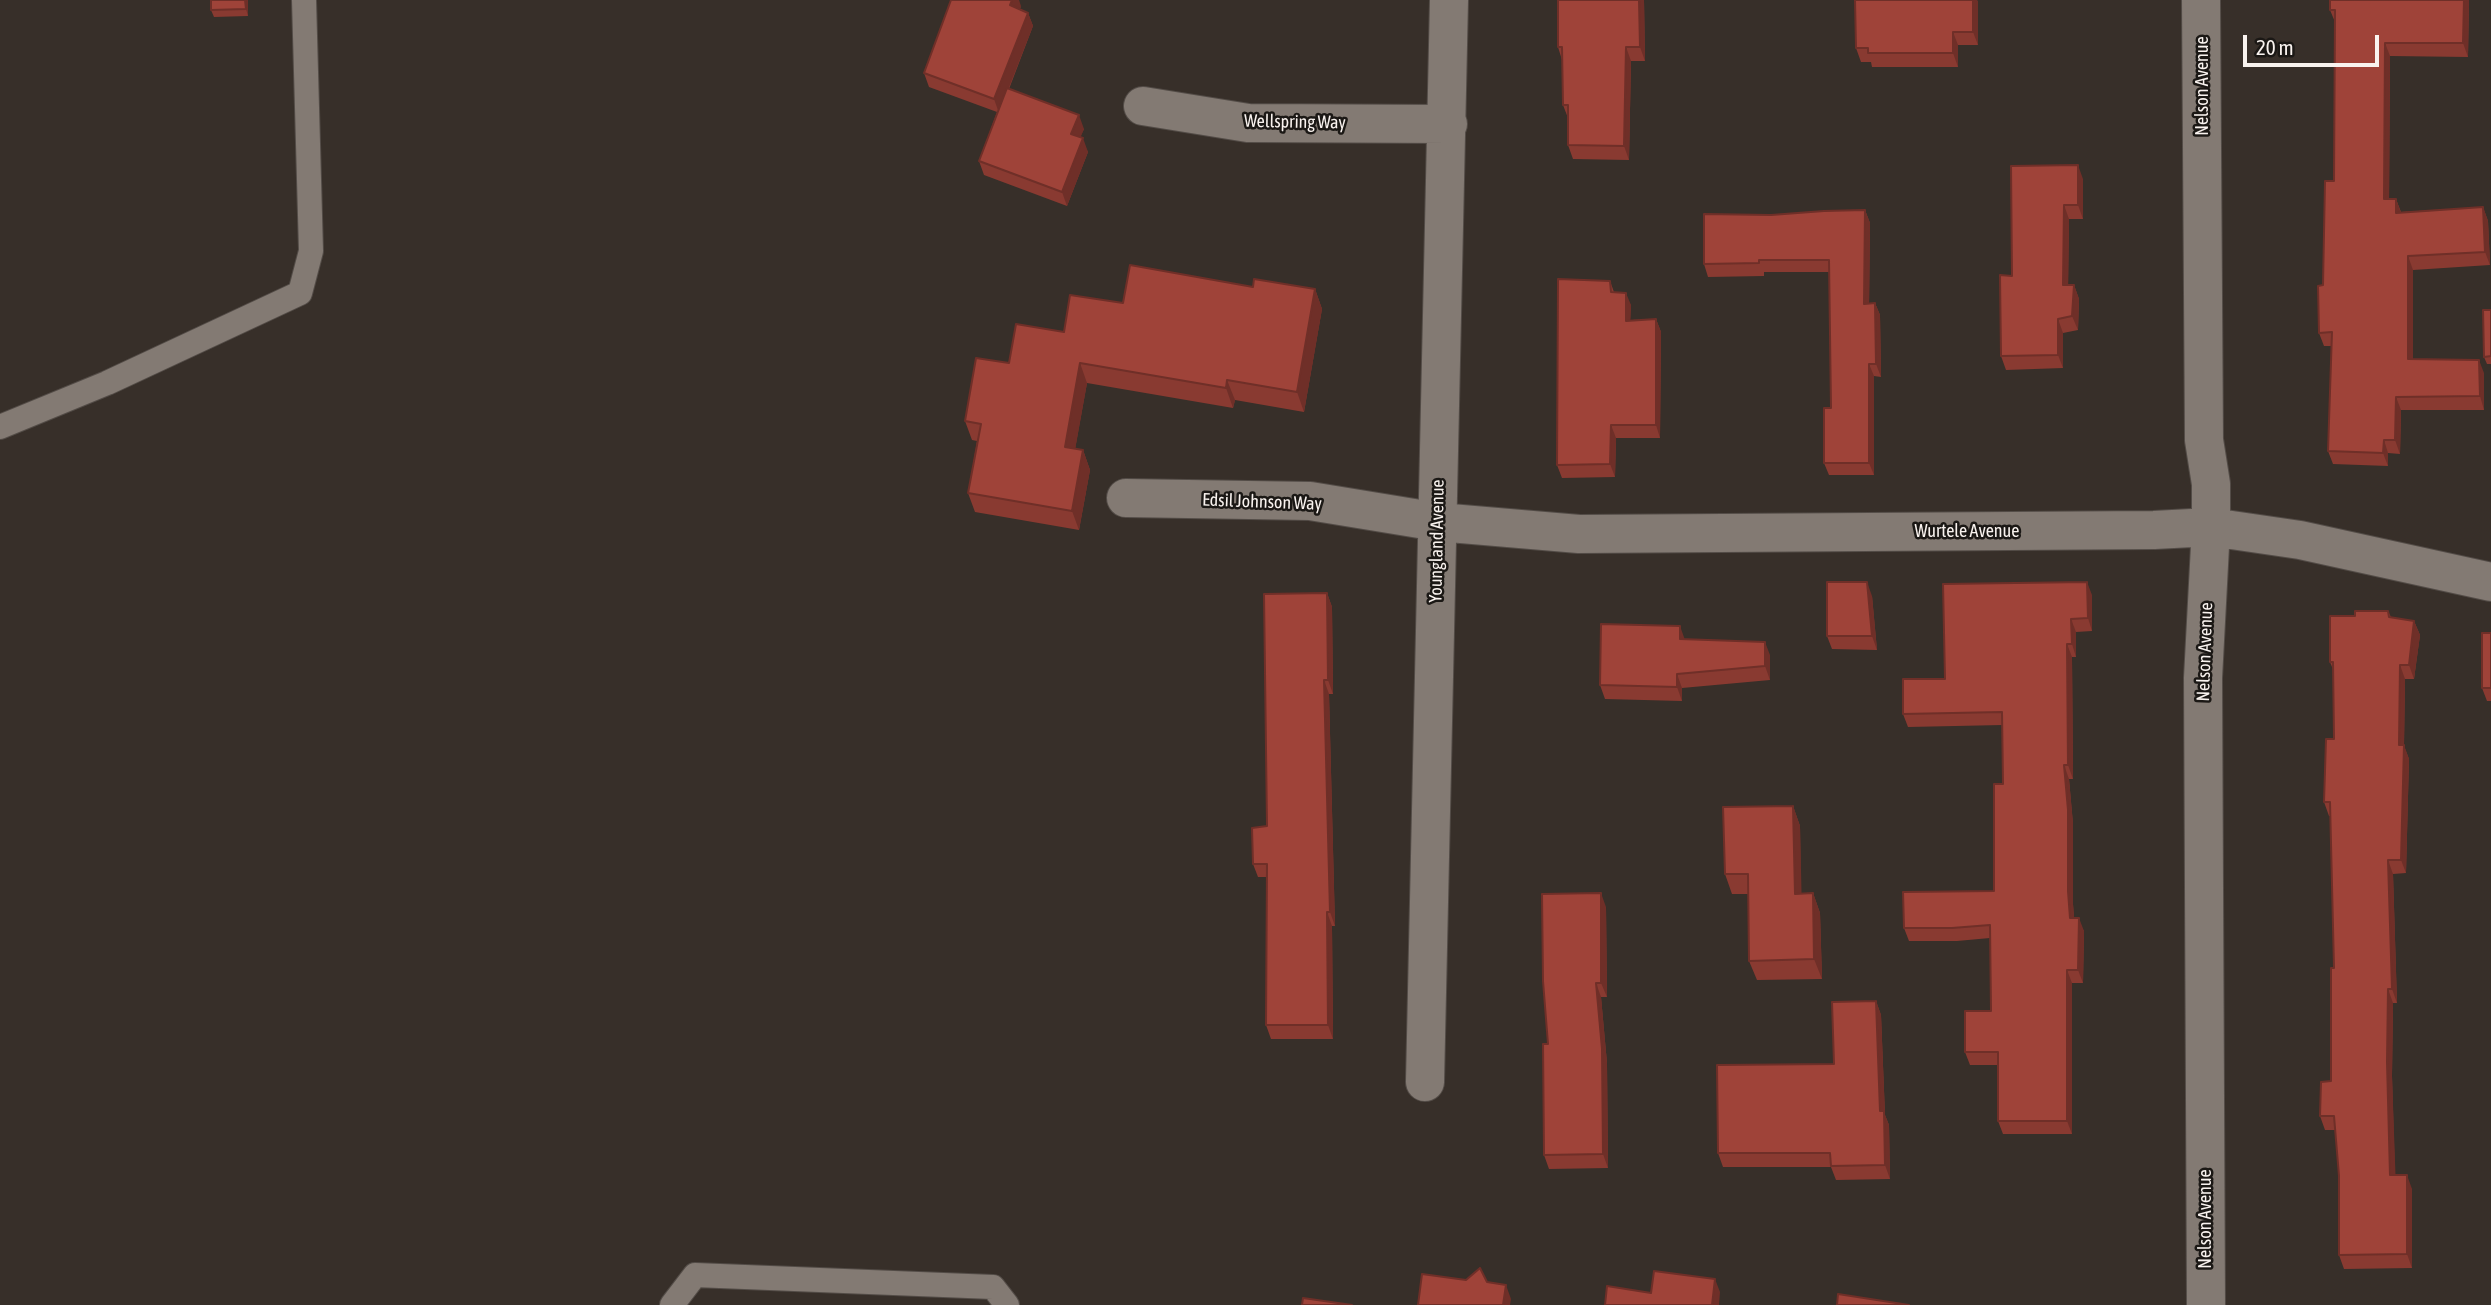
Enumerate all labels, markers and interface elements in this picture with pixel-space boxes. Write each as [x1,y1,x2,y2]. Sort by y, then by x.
scale bar [2246,21,2382,65]
text: 20 m [2256,35,2294,59]
street label: Nelson Avenue [2191,36,2213,136]
street label: Wellspring Way [1244,110,1346,134]
street label: Youngland Avenue [1425,479,1449,603]
street label: Edsil Johnson Way [1202,489,1322,515]
street label: Wurtele Avenue [1915,520,2019,542]
street label: Nelson Avenue [2192,602,2218,702]
street label: Nelson Avenue [2194,1169,2216,1269]

